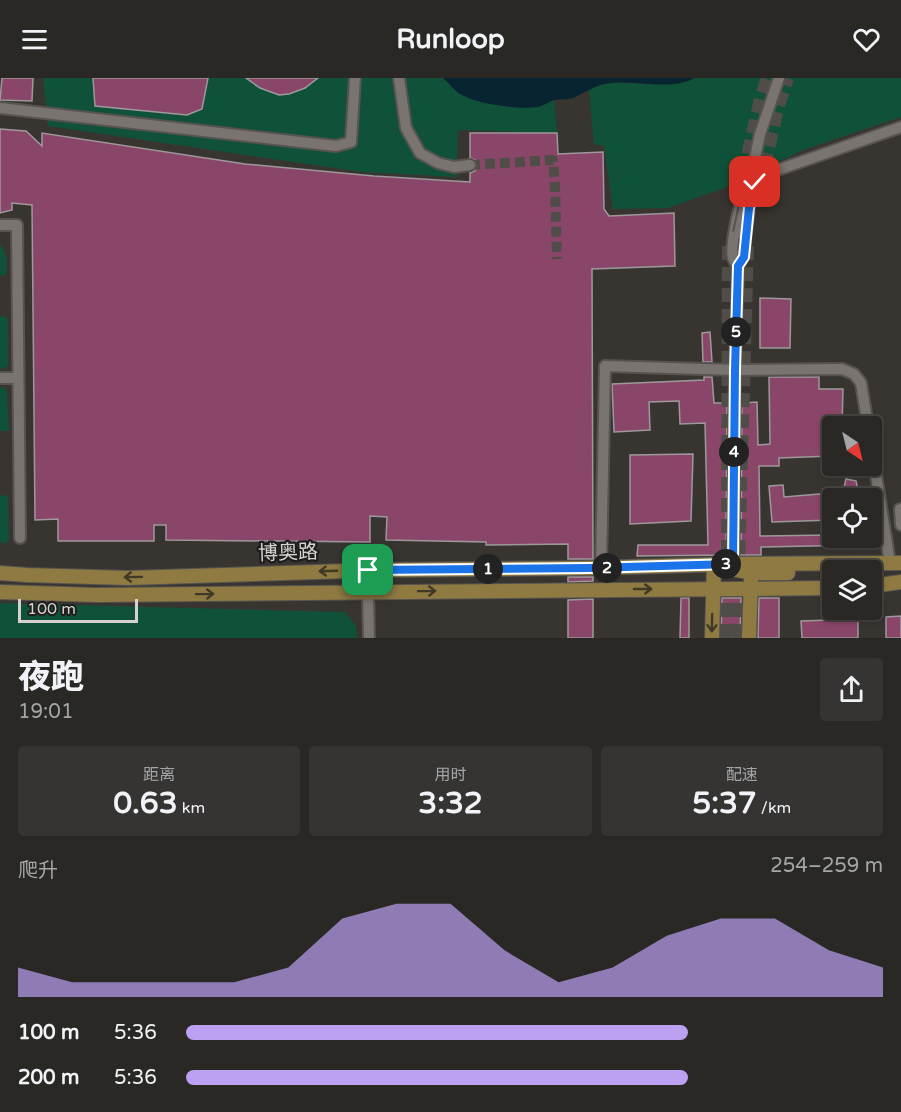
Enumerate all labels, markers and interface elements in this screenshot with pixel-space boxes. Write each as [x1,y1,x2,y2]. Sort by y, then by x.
icon: menu [18,23,51,56]
text: Runloop [396,23,505,56]
icon: heart [850,23,883,56]
pin [729,156,780,207]
icon: check [738,165,771,198]
pin: 5 [721,317,751,347]
text: 5 [731,322,741,342]
north arrow [822,416,882,476]
map controls [822,416,882,620]
pin: 4 [719,437,749,467]
text: 4 [729,442,739,462]
button: locate [822,488,882,548]
street label: 博奥路 [258,540,318,566]
pin [342,544,393,595]
pin: 3 [711,549,741,579]
icon: arrive [351,553,384,586]
pin: 2 [592,553,622,583]
pin: 1 [473,554,503,584]
text: 3 [721,554,731,574]
text: 2 [602,558,612,578]
text: 1 [483,559,493,579]
button: layers [822,560,882,620]
one-way arrow [318,566,338,577]
one-way arrow [123,571,143,583]
one-way arrow [632,583,652,595]
one-way arrow [416,586,436,597]
one-way arrow [195,588,215,600]
scale bar [18,596,138,624]
text: 100 m [27,599,76,619]
one-way arrow [707,612,718,632]
text: 夜跑 [18,658,84,697]
button: share [820,658,883,721]
text: 19:01 [18,700,73,724]
text: 距离 [143,765,175,785]
text: 用时 [434,765,467,785]
text: 配速 [726,765,758,785]
text: 0.63 [113,785,178,822]
text: 3:32 [418,785,483,822]
text: 5:37 [692,785,757,822]
text: km [178,798,205,818]
text: /km [757,798,791,818]
text: 254–259 m [770,854,883,878]
text: 爬升 [18,859,58,883]
text: 100 m [18,1021,79,1045]
text: 5:36 [114,1021,157,1045]
text: 200 m [18,1066,79,1090]
text: 5:36 [114,1066,157,1090]

